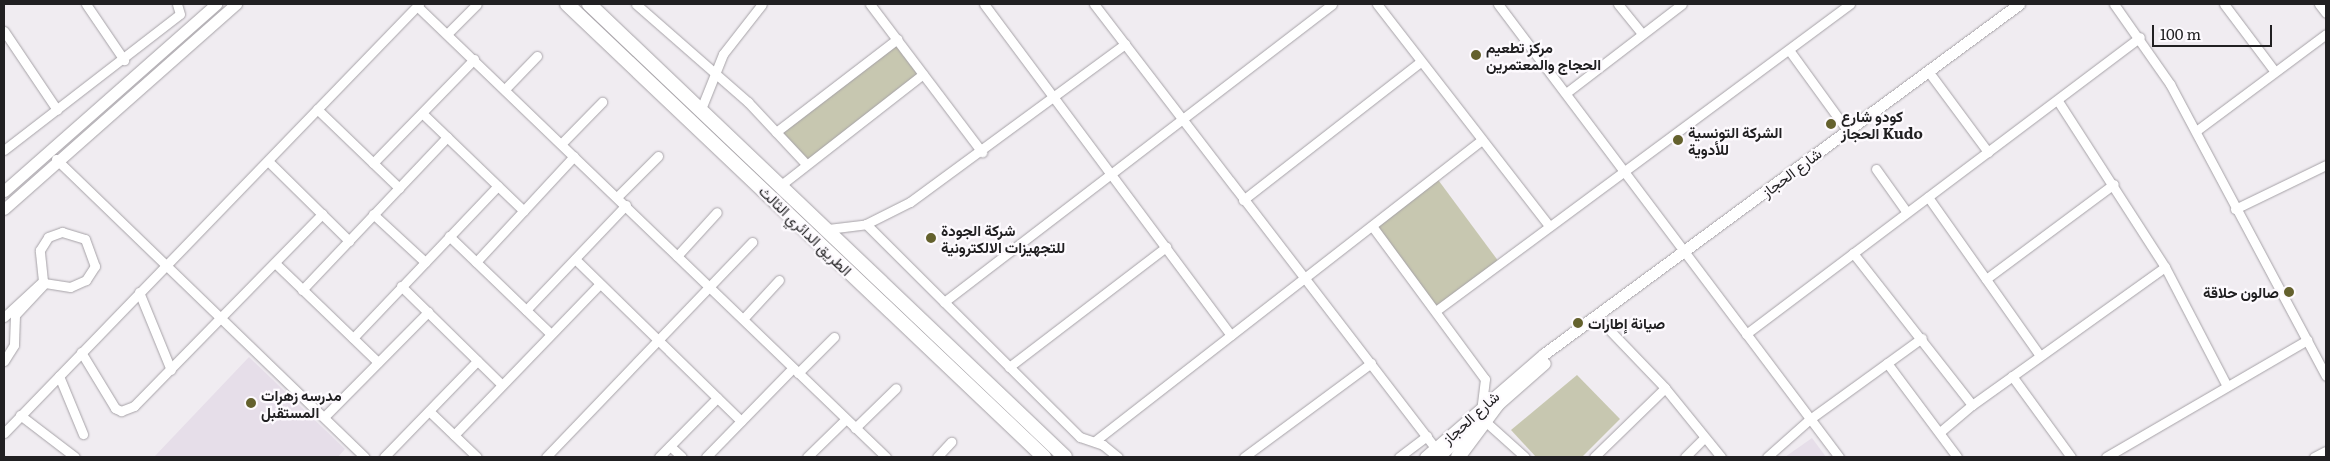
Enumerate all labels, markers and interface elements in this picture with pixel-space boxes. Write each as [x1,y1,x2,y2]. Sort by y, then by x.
scale bar [2155,15,2275,47]
text: 100 m [2160,22,2201,45]
place label: مركز تطعيم الحجاج والمعتمرين [1486,37,1601,72]
marker: مركز تطعيم الحجاج والمعتمرين [1470,49,1482,61]
place label: كودو شارع الحجاز Kudo [1841,106,1923,141]
marker: كودو شارع الحجاز Kudo [1825,118,1837,130]
place label: الشركة التونسية للأدوية [1688,122,1782,157]
marker: الشركة التونسية للأدوية [1672,134,1684,146]
street label: شارع الحجاز [1757,144,1825,200]
street label: الطريق الدائري الثالث [756,181,856,279]
place label: شركة الجودة للتجهيزات الالكترونية [941,220,1065,255]
marker: شركة الجودة للتجهيزات الالكترونية [925,232,937,244]
place label: صالون حلاقة [2203,283,2279,301]
marker: صالون حلاقة [2283,286,2295,298]
place label: صيانة إطارات [1588,314,1665,332]
marker: صيانة إطارات [1572,317,1584,329]
place label: مدرسه زهرات المستقبل [261,385,342,420]
street label: شارع الحجاز [1438,387,1502,447]
marker: مدرسه زهرات المستقبل [245,397,257,409]

